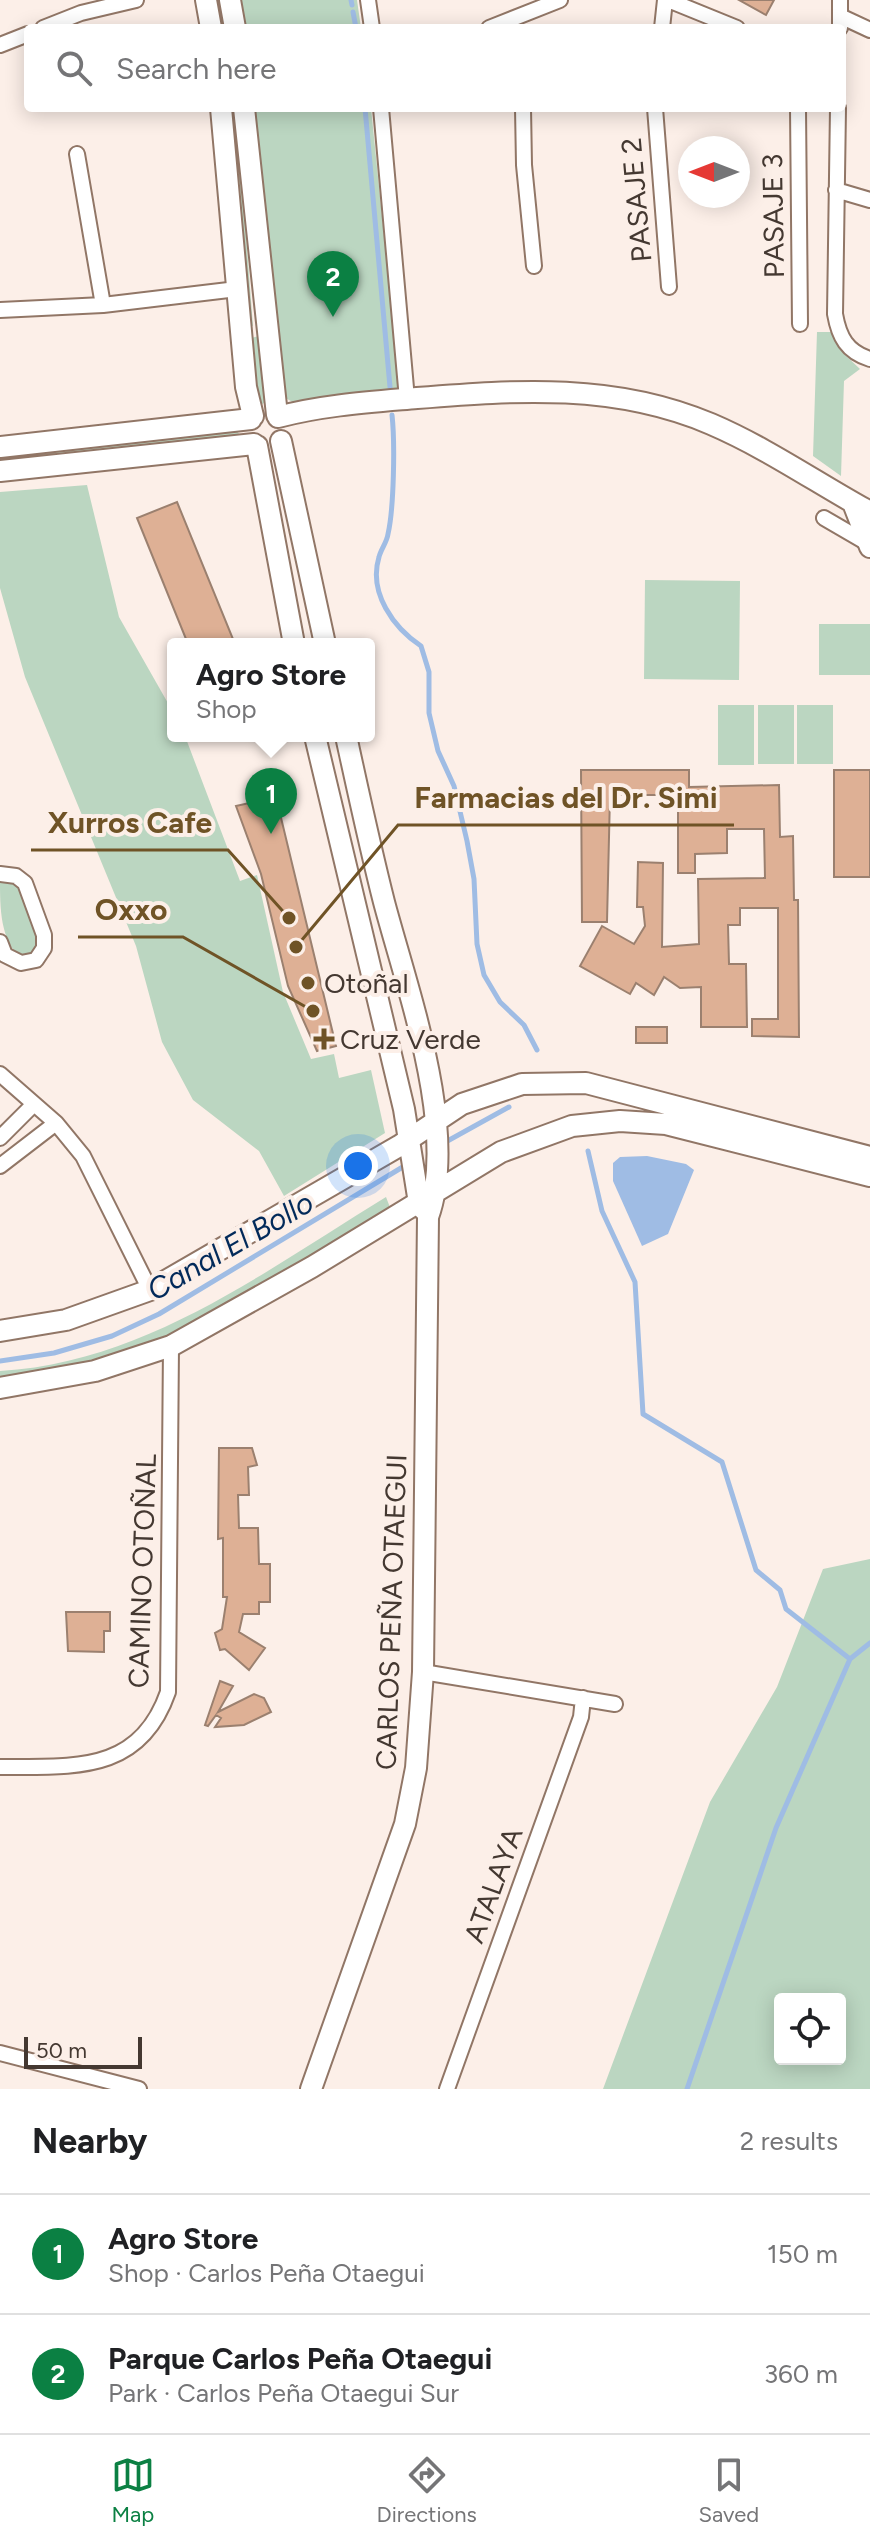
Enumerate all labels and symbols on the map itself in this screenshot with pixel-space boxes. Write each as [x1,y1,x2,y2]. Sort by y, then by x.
street label: PASAJE 2 [614,136,658,264]
north arrow [678,136,750,208]
street label: PASAJE 3 [755,153,791,279]
pin: 2 [307,251,359,317]
pin: 1 [245,768,297,834]
callout: Farmacias del Dr. Simi [398,771,734,825]
text: Farmacias del Dr. Simi [414,779,718,816]
callout: Xurros Cafe [31,796,228,850]
text: Xurros Cafe [48,804,213,841]
callout: Oxxo [78,883,183,937]
text: Oxxo [95,891,167,928]
place label: Otoñal [324,966,409,1000]
marker: Otoñal [299,974,317,992]
place label: Cruz Verde [340,1022,481,1056]
marker: Cruz Verde [315,1030,333,1048]
your location [338,1146,378,1186]
water label: Canal El Bollo [140,1183,320,1309]
street label: CAMINO OTOÑAL [121,1453,163,1689]
street label: CARLOS PEÑA OTAEGUI [368,1453,414,1771]
street label: ATALAYA [456,1823,530,1947]
scale bar [24,2033,142,2069]

